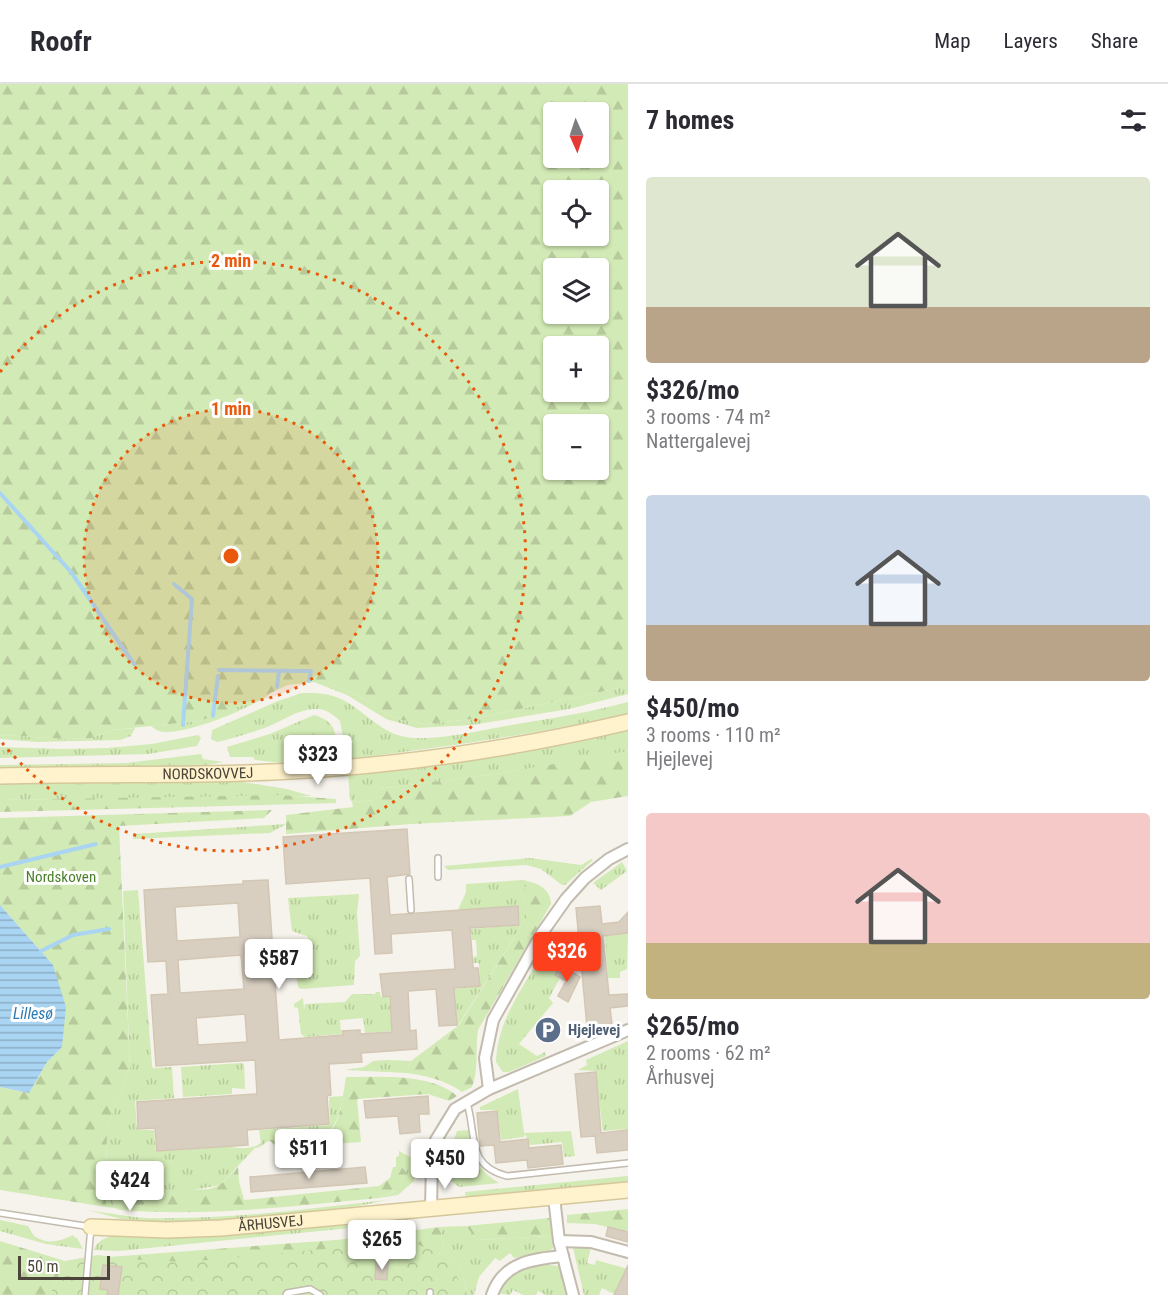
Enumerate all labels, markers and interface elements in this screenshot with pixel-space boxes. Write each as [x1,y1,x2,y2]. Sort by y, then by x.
text: Roofr [30,25,92,58]
text: Map [934,29,971,53]
text: Layers [1004,29,1058,53]
text: Share [1091,29,1138,53]
north arrow [543,102,609,168]
map controls [543,102,609,480]
icon: filters [1117,104,1150,137]
text: 7 homes [646,105,734,135]
button: locate [543,180,609,246]
icon: home [844,216,952,324]
text: 2 min [211,250,251,271]
button: layers [543,258,609,324]
button: + [543,336,609,402]
text: $326/mo [646,375,739,405]
text: 1 min [211,398,251,419]
text: 3 rooms · 74 m² [646,405,771,429]
button: − [543,414,609,480]
text: Nattergalevej [646,429,751,453]
icon: home [844,534,952,642]
centre of rings [221,546,241,566]
text: $450/mo [646,693,739,723]
text: 3 rooms · 110 m² [646,723,781,747]
pin: $323 [282,735,354,786]
text: $323 [298,742,338,766]
text: Hjejlevej [646,747,713,771]
street label: NORDSKOVVEJ [162,764,254,783]
icon: home [844,852,952,960]
park label: Nordskoven [26,868,96,886]
pin: $326 [531,932,603,983]
pin: $587 [243,939,315,990]
text: $326 [547,939,587,963]
text: $587 [259,946,299,970]
water label: Lillesø [13,1004,53,1023]
text: $265/mo [646,1011,739,1041]
parking icon: Hjejlevej [533,1015,563,1045]
place label: Hjejlevej [568,1021,620,1039]
text: 2 rooms · 62 m² [646,1041,771,1065]
text: Århusvej [646,1065,714,1089]
pin: $511 [273,1129,345,1180]
text: $511 [289,1136,329,1160]
pin: $450 [409,1139,481,1190]
text: $450 [425,1146,465,1170]
pin: $424 [94,1161,166,1212]
text: $424 [110,1168,150,1192]
street label: ÅRHUSVEJ [237,1211,304,1235]
pin: $265 [346,1220,418,1271]
text: $265 [362,1227,402,1251]
scale bar [18,1253,110,1280]
text: 50 m [27,1257,59,1276]

